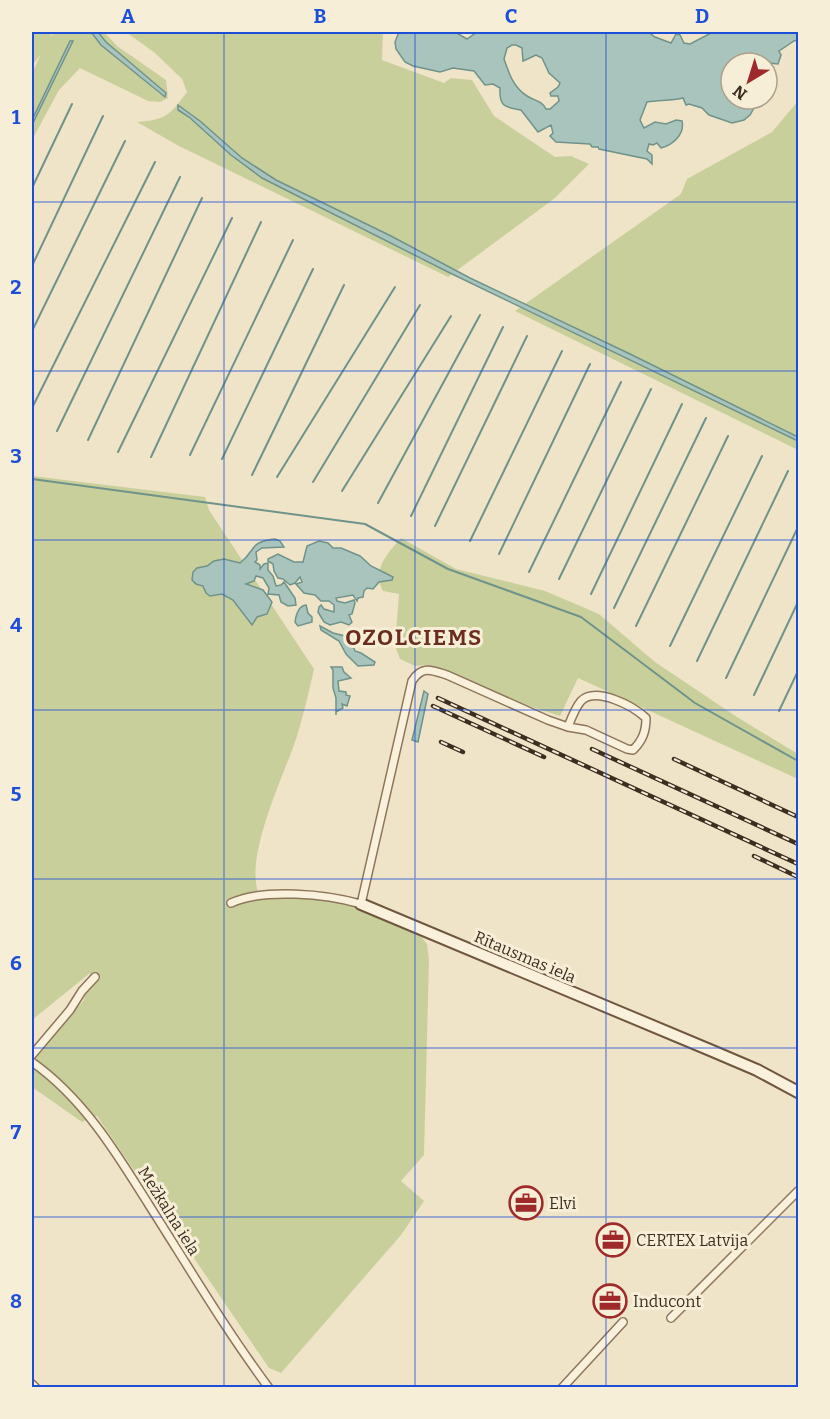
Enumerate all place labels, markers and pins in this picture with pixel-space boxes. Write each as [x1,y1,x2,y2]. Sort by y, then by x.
office icon: Elvi [508,1185,544,1221]
place label: Elvi [549,1194,577,1213]
office icon: CERTEX Latvija [595,1222,631,1258]
place label: CERTEX Latvija [636,1231,748,1250]
office icon: Inducont [592,1283,628,1319]
place label: Inducont [633,1292,701,1311]

